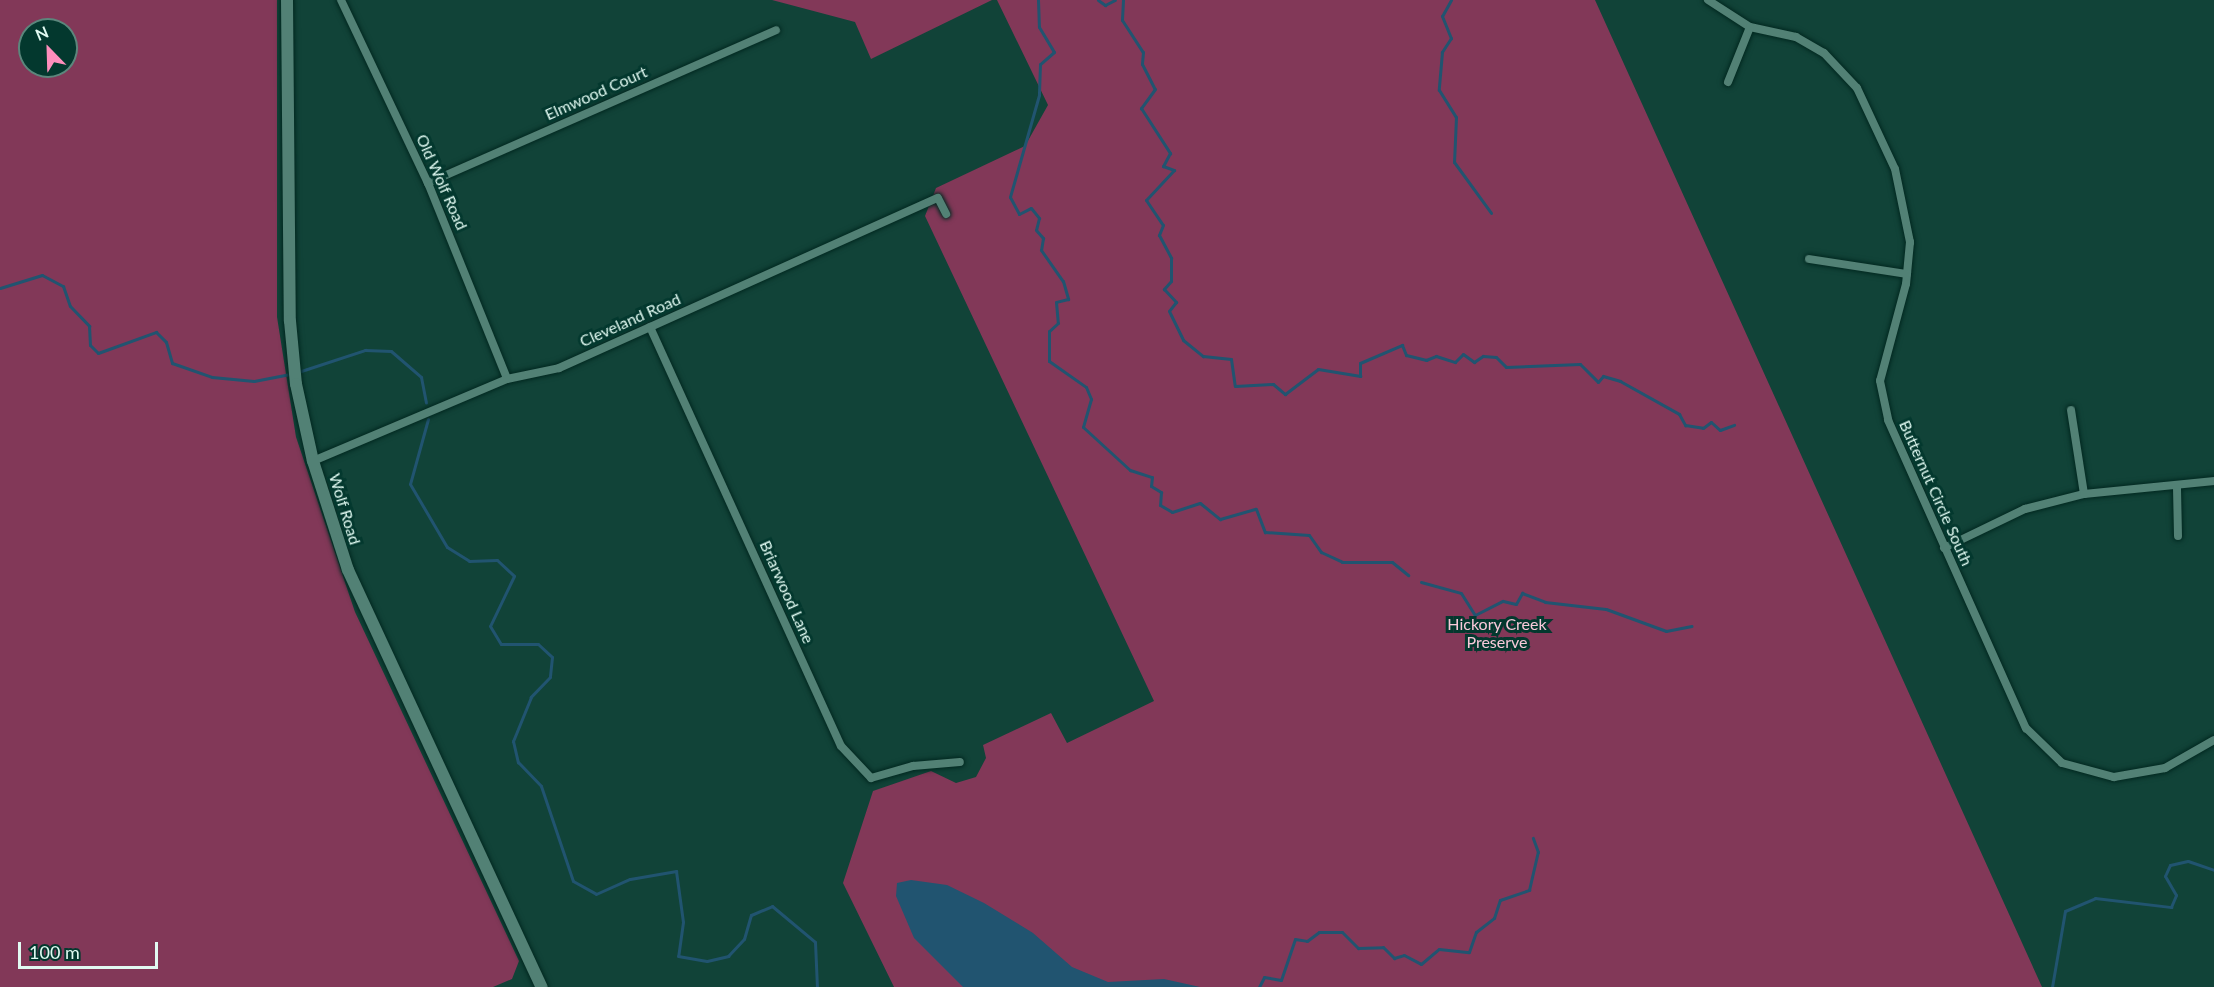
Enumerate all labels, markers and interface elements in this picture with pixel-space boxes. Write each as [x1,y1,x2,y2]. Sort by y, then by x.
north arrow [18,18,78,78]
text: N [32,22,51,44]
street label: Elmwood Court [542,62,650,124]
street label: Old Wolf Road [412,131,472,233]
street label: Cleveland Road [577,289,683,351]
street label: Butternut Circle South [1895,417,1977,569]
street label: Wolf Road [325,471,365,547]
street label: Briarwood Lane [756,537,818,647]
park label: Hickory Creek Preserve [1447,614,1547,652]
scale bar [21,930,160,968]
text: 100 m [29,941,80,963]

